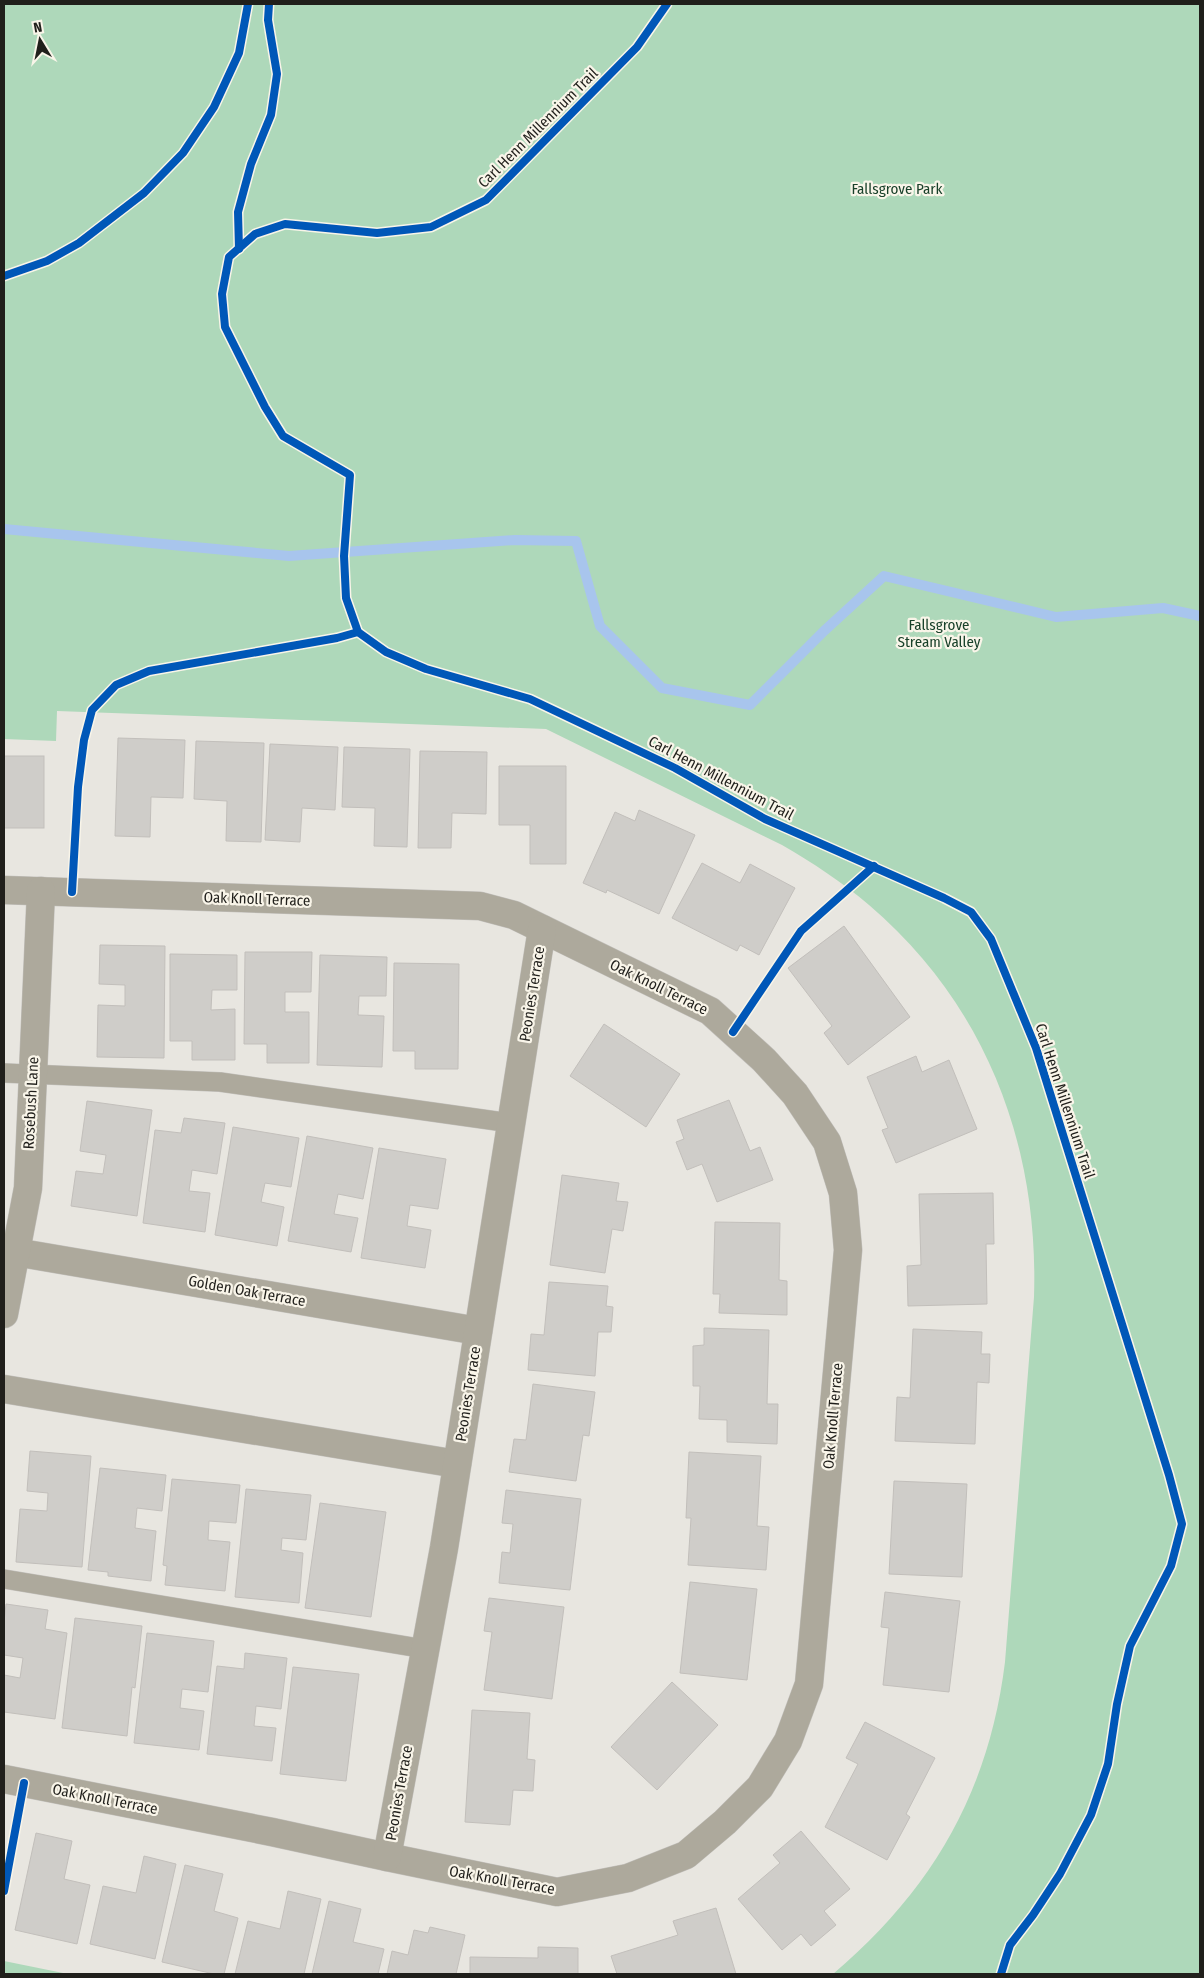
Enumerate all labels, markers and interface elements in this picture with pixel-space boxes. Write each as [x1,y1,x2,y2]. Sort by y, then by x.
north arrow [15,15,65,65]
text: N [32,19,43,37]
street label: Carl Henn Millennium Trail [474,64,602,192]
park label: Fallsgrove Park [851,180,943,198]
park label: Fallsgrove Stream Valley [898,616,981,651]
street label: Carl Henn Millennium Trail [645,732,797,824]
street label: Oak Knoll Terrace [203,888,311,910]
street label: Peonies Terrace [516,945,548,1043]
street label: Oak Knoll Terrace [607,956,711,1018]
street label: Carl Henn Millennium Trail [1031,1021,1099,1181]
street label: Rosebush Lane [20,1056,42,1150]
street label: Golden Oak Terrace [187,1272,307,1310]
street label: Peonies Terrace [452,1345,484,1443]
street label: Oak Knoll Terrace [819,1362,847,1470]
street label: Peonies Terrace [382,1744,416,1842]
street label: Oak Knoll Terrace [51,1780,159,1818]
street label: Oak Knoll Terrace [448,1862,556,1898]

